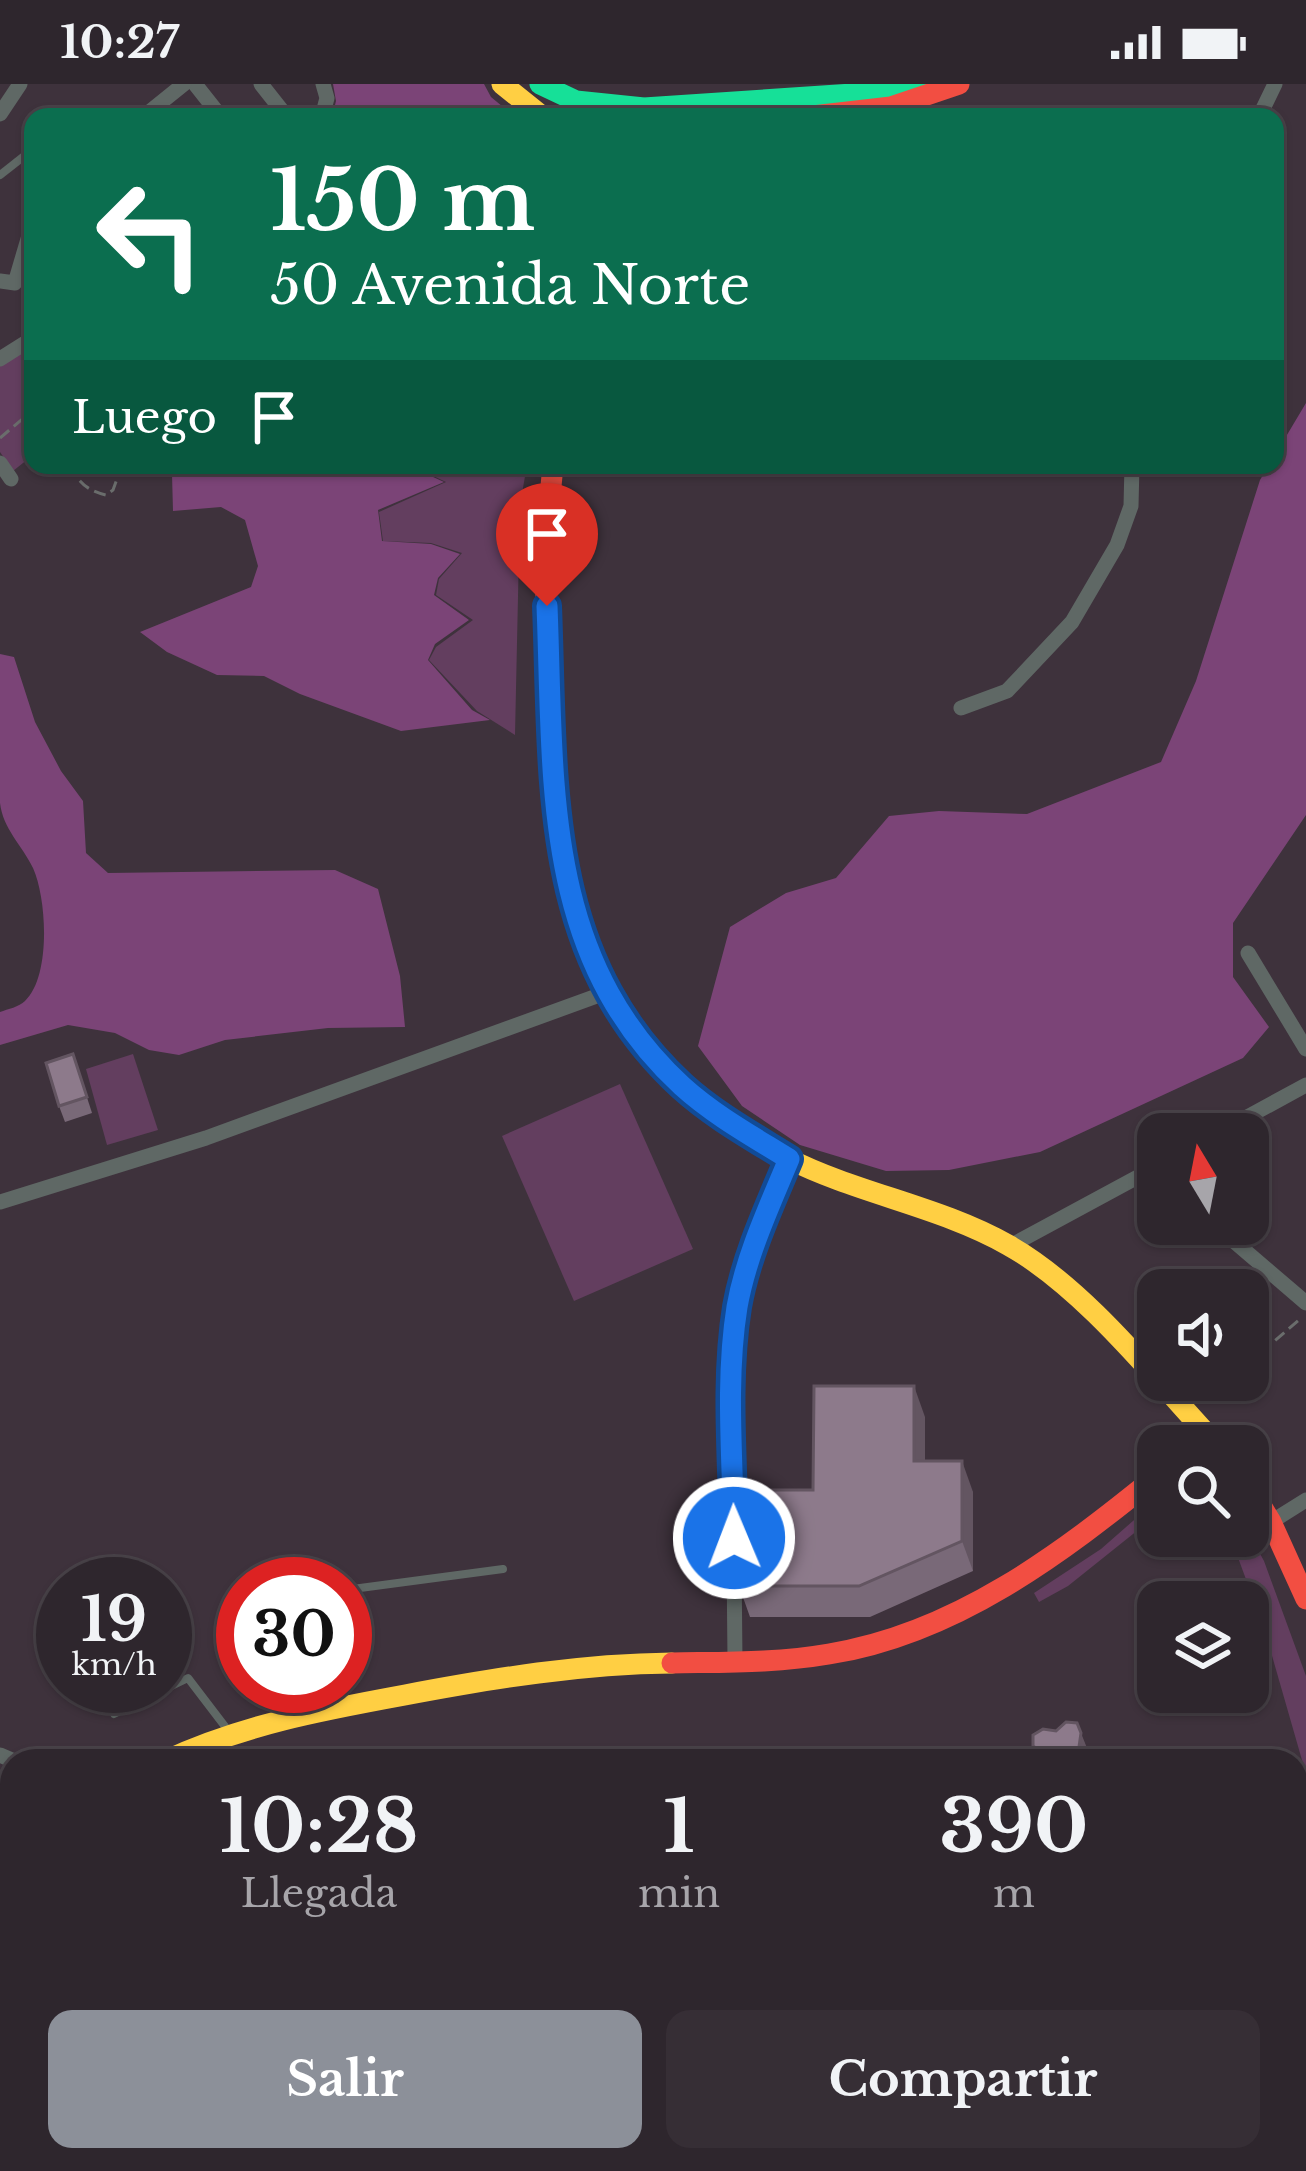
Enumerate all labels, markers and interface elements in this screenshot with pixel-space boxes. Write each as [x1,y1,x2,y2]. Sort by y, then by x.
text: 10:27 [60,14,179,70]
text: 150 m [270,149,535,253]
icon: left [72,156,228,312]
text: 50 Avenida Norte [270,252,750,319]
icon: arrive [241,384,307,450]
text: Luego [72,389,217,445]
pin [496,483,598,606]
icon: arrive [514,501,580,567]
north arrow [1137,1113,1269,1245]
map controls [1137,1113,1269,1713]
button: sound [1137,1269,1269,1401]
button: search [1137,1425,1269,1557]
position arrow [671,1475,797,1601]
speed limit sign: 30 [216,1557,372,1713]
button: layers [1137,1581,1269,1713]
text: 19 [81,1583,147,1657]
text: km/h [71,1646,157,1683]
text: 10:28 [220,1782,418,1871]
text: 1 [663,1782,695,1871]
text: 390 [940,1782,1088,1871]
text: Llegada [241,1869,397,1918]
text: min [638,1869,720,1918]
text: m [993,1869,1035,1918]
button: Salir [48,2010,642,2148]
button: Compartir [666,2010,1260,2148]

